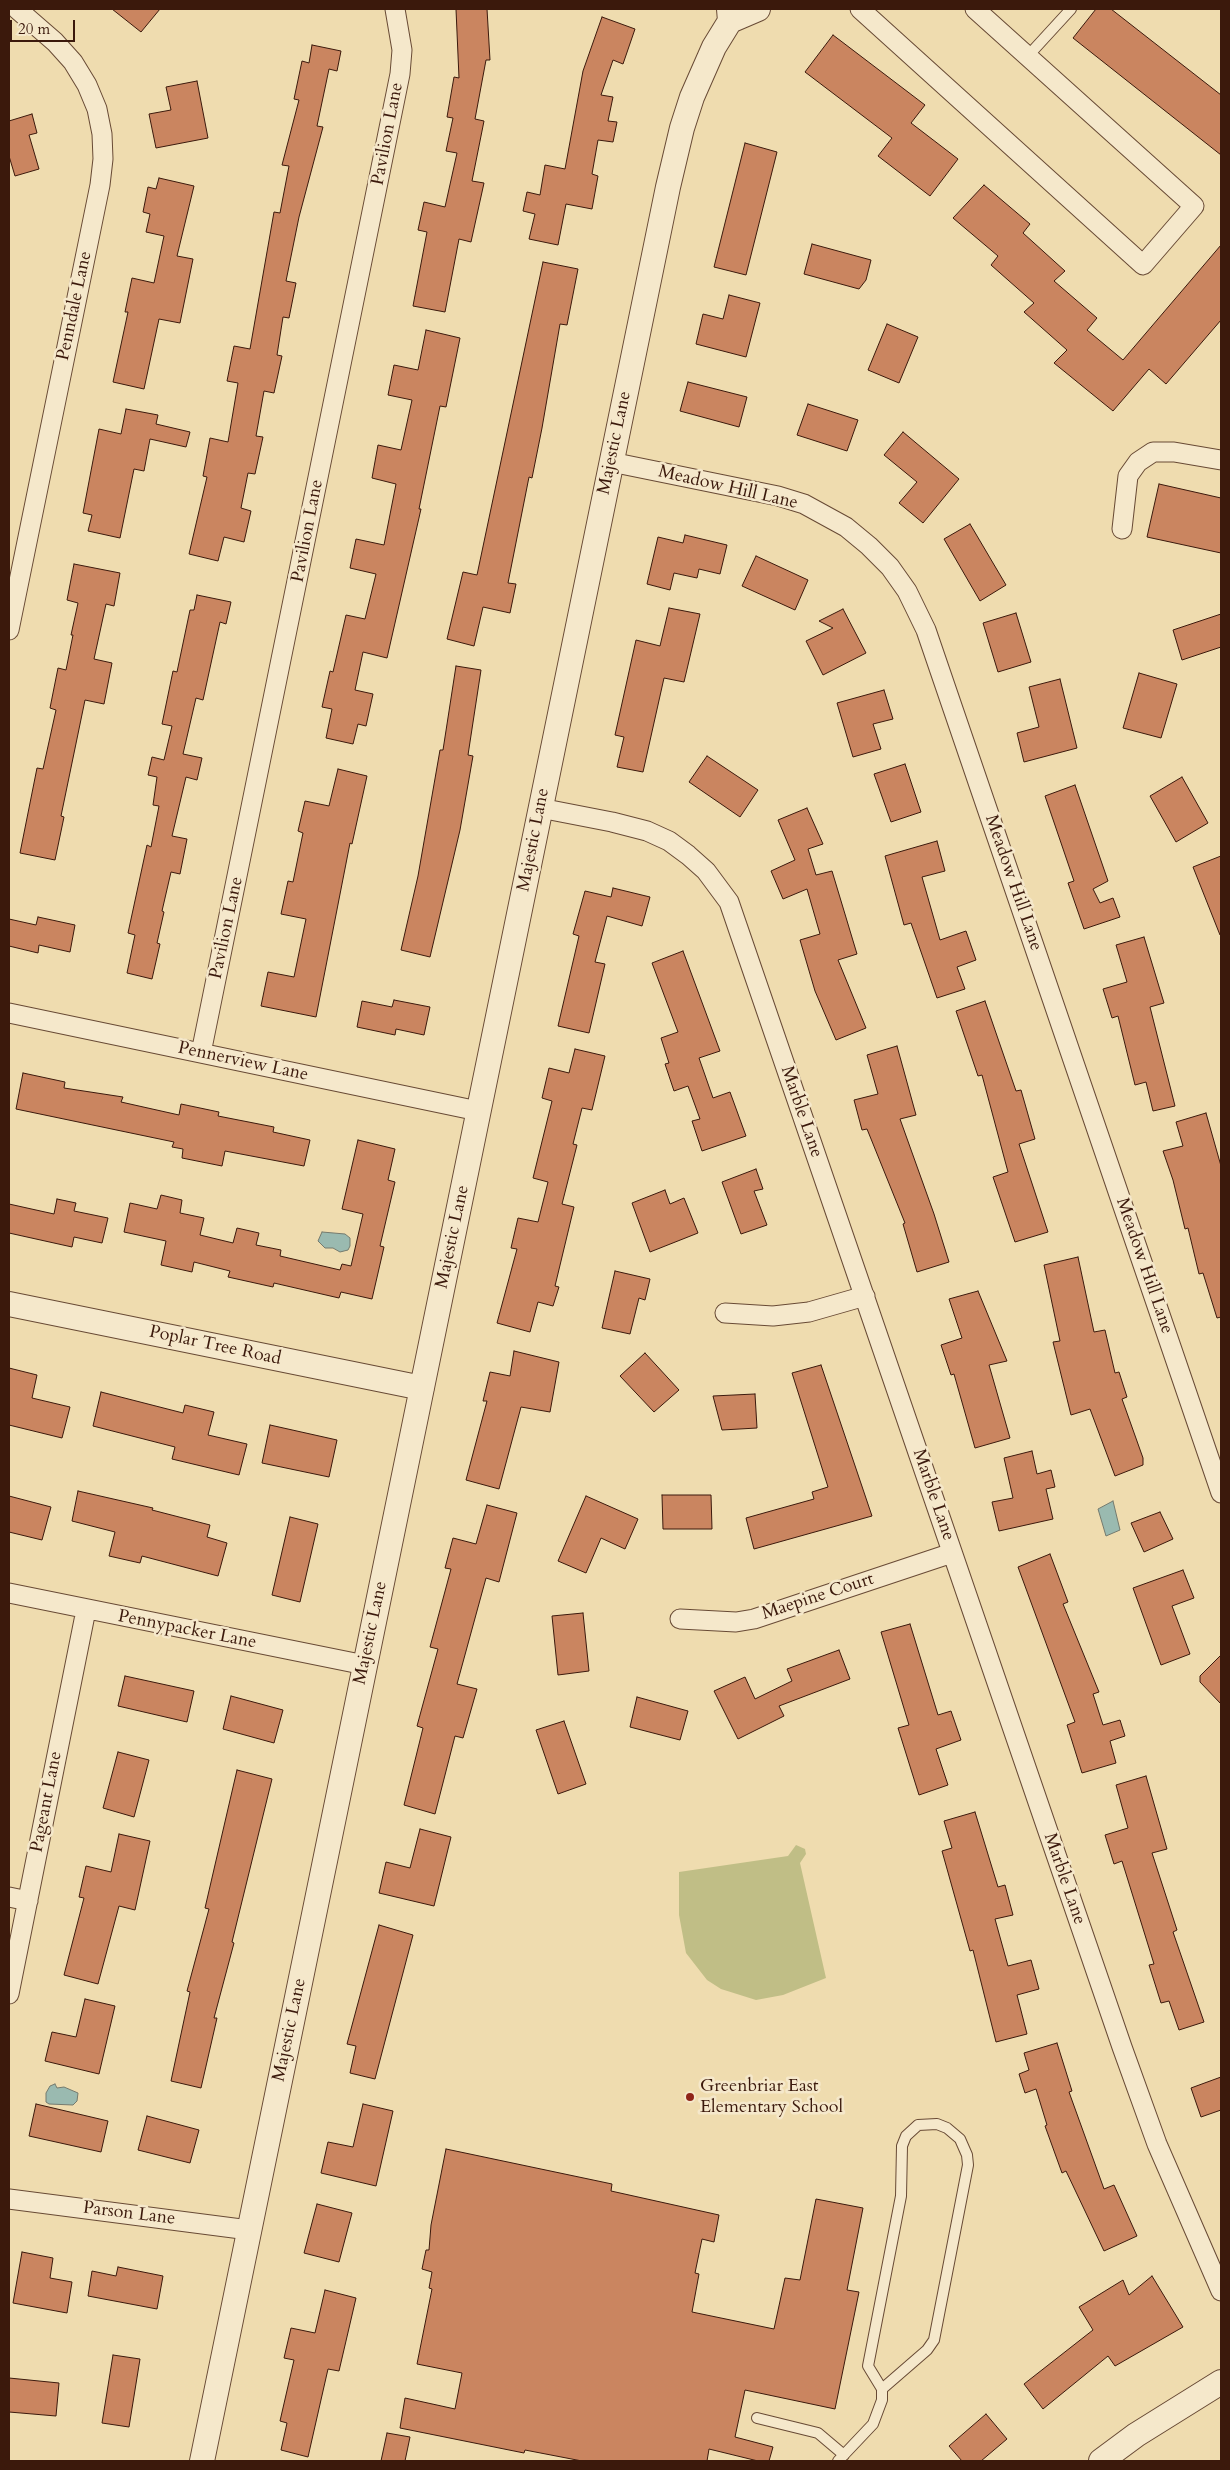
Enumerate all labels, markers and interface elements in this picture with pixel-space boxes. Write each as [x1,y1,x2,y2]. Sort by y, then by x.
scale bar [12,10,78,42]
text: 20 m [18,19,50,39]
street label: Pavilion Lane [367,81,409,187]
street label: Penndale Lane [53,249,97,363]
street label: Majestic Lane [594,389,636,497]
street label: Meadow Hill Lane [656,461,800,515]
street label: Pavilion Lane [287,478,329,584]
street label: Majestic Lane [513,786,555,894]
street label: Meadow Hill Lane [980,812,1046,954]
street label: Pavilion Lane [206,875,248,981]
street label: Pennerview Lane [176,1038,310,1086]
street label: Marble Lane [775,1063,827,1161]
street label: Majestic Lane [432,1183,474,1291]
street label: Meadow Hill Lane [1111,1195,1177,1337]
street label: Poplar Tree Road [147,1321,283,1371]
street label: Marble Lane [907,1446,959,1544]
street label: Maepine Court [759,1569,877,1625]
street label: Majestic Lane [350,1579,392,1687]
street label: Pennypacker Lane [116,1606,258,1654]
street label: Pageant Lane [27,1750,67,1854]
street label: Marble Lane [1038,1830,1090,1928]
street label: Majestic Lane [269,1976,311,2084]
place label: Greenbriar East Elementary School [700,2076,843,2118]
marker: Greenbriar East Elementary School [684,2091,696,2103]
street label: Parson Lane [82,2198,176,2230]

